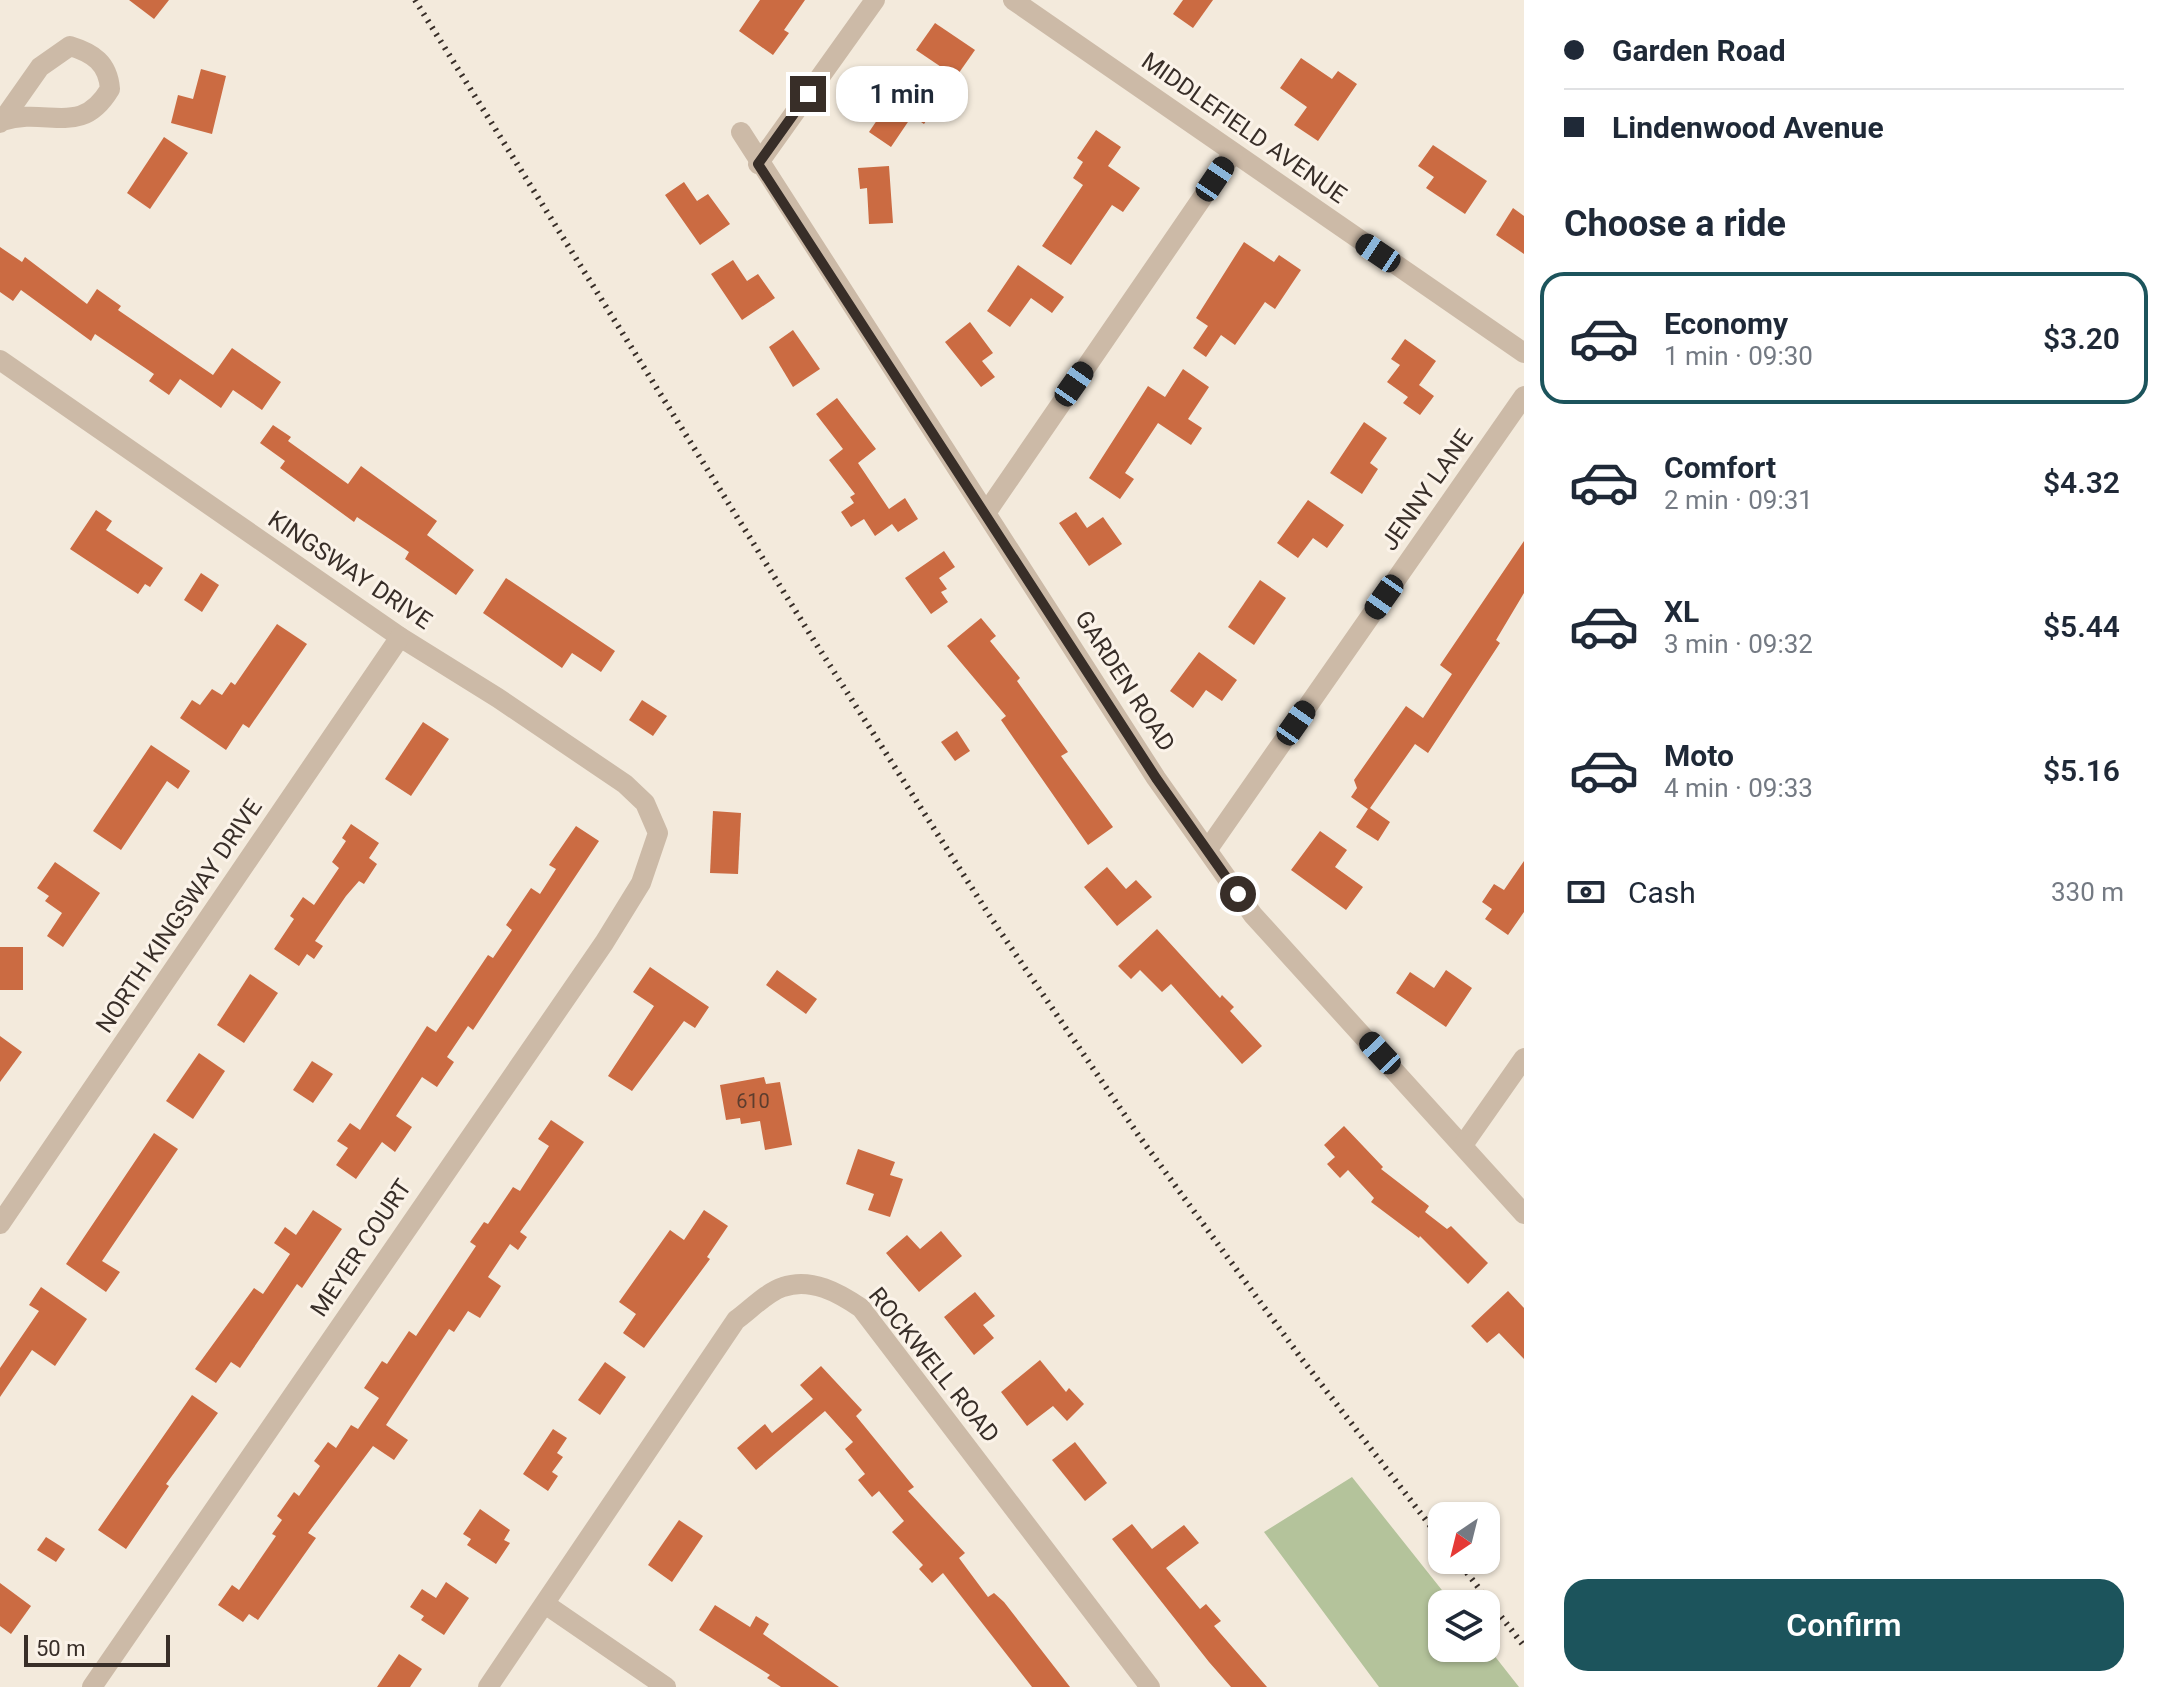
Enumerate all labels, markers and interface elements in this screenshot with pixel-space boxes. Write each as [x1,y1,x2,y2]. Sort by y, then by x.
text: Garden Road [1612,33,1786,68]
street label: MIDDLEFIELD AVENUE [1136,47,1352,209]
callout: 1 min [836,66,968,122]
route end [790,76,826,112]
text: 1 min [869,79,935,109]
text: Lindenwood Avenue [1612,110,1884,145]
car [1192,152,1238,206]
text: Choose a ride [1564,203,1786,245]
car [1351,230,1405,276]
icon: car [1568,302,1640,374]
text: Economy [1664,306,1788,341]
text: $3.20 [2043,321,2120,356]
text: 1 min · 09:30 [1664,341,1813,371]
car [1050,357,1098,411]
street label: JENNY LANE [1375,424,1479,556]
icon: car [1568,446,1640,518]
text: Comfort [1664,450,1776,485]
text: $4.32 [2043,465,2120,500]
text: 2 min · 09:31 [1664,485,1813,515]
street label: KINGSWAY DRIVE [263,505,437,635]
car [1360,570,1408,624]
icon: car [1568,590,1640,662]
text: XL [1664,594,1699,629]
street label: GARDEN ROAD [1069,606,1181,756]
text: $5.44 [2043,609,2120,644]
text: 3 min · 09:32 [1664,629,1813,659]
car [1272,696,1320,750]
icon: car [1568,734,1640,806]
text: Moto [1664,738,1734,773]
text: $5.16 [2043,753,2120,788]
text: 4 min · 09:33 [1664,773,1813,803]
street label: NORTH KINGSWAY DRIVE [90,794,268,1038]
icon: cash [1564,870,1608,914]
text: Cash [1628,875,1696,910]
route start [1220,876,1256,912]
text: 330 m [2051,877,2124,907]
car [1355,1027,1405,1079]
house number: 610 [736,1089,770,1113]
street label: MEYER COURT [305,1174,417,1322]
street label: ROCKWELL ROAD [863,1282,1005,1448]
north arrow [1428,1502,1500,1574]
map controls [1428,1502,1500,1662]
button: Confirm [1564,1579,2124,1671]
button: layers [1428,1590,1500,1662]
scale bar [24,1631,170,1667]
text: 50 m [36,1636,85,1661]

